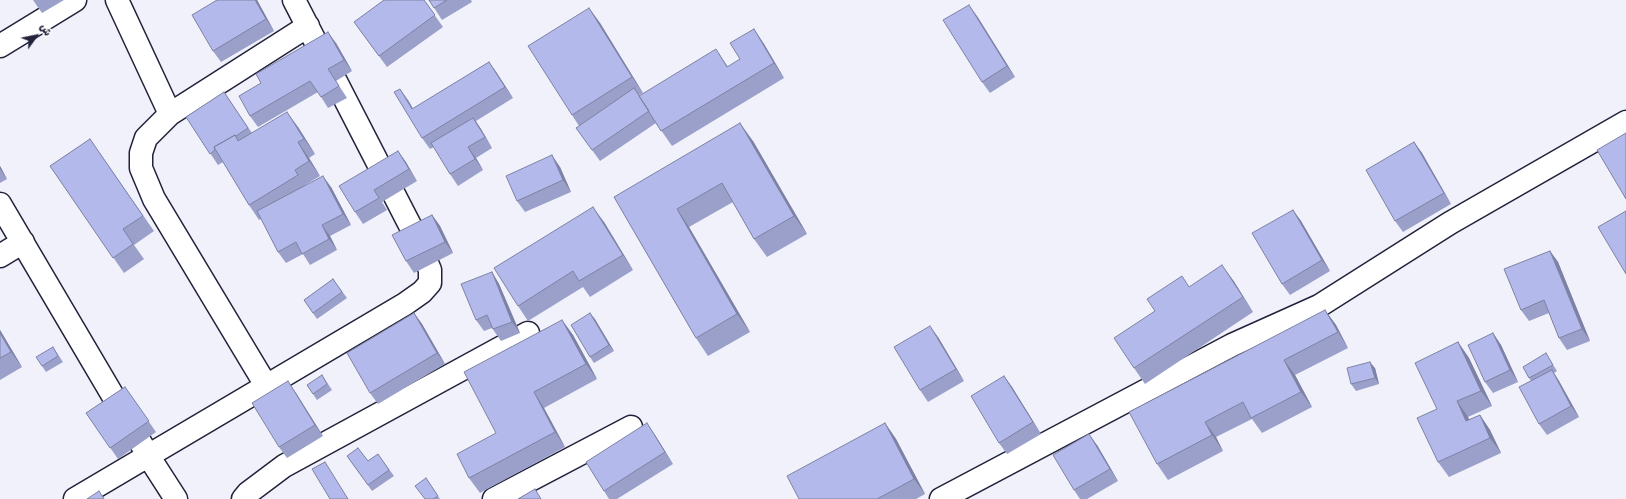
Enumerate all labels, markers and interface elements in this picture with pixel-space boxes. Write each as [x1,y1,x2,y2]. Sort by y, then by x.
north arrow [16,16,56,56]
text: ش [37,21,55,38]

